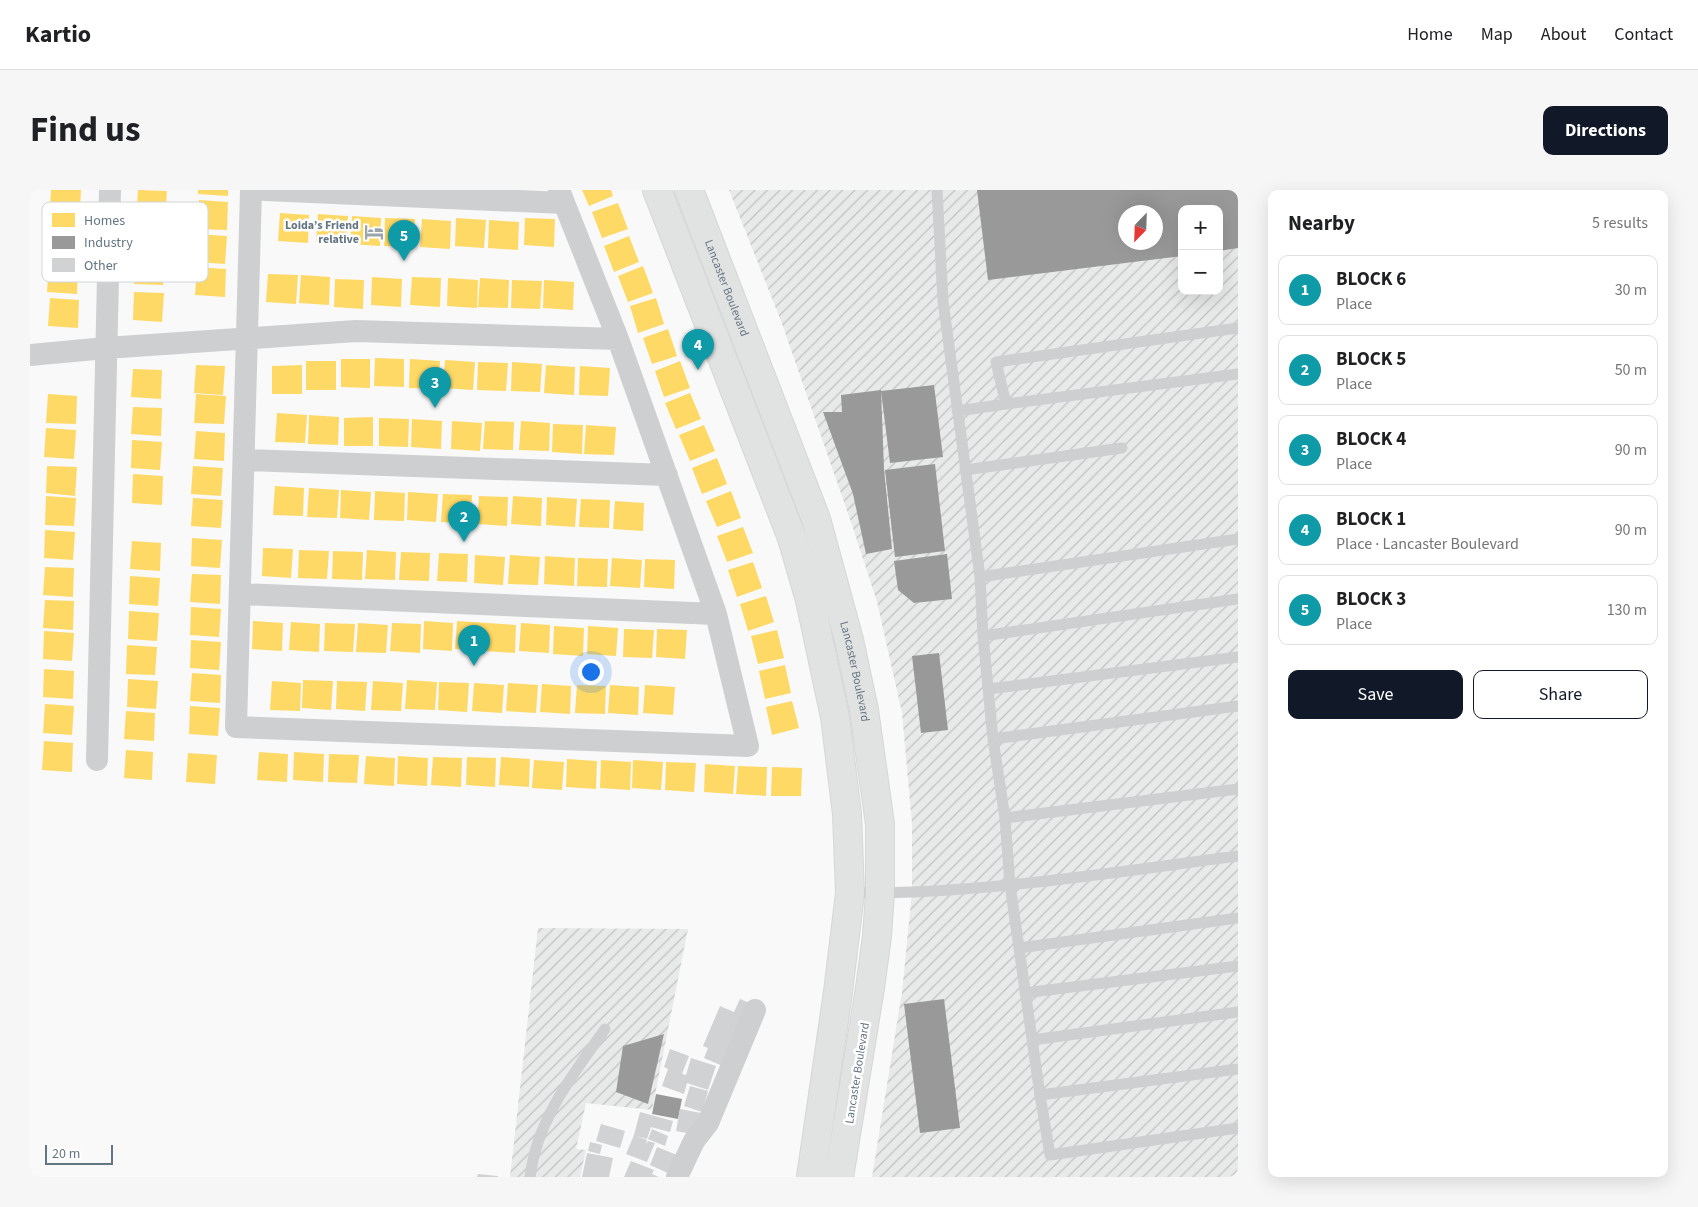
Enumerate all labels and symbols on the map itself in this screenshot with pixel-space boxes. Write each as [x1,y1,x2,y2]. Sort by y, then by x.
legend [42,202,208,282]
north arrow [1118,205,1163,250]
text: Homes [84,211,125,231]
place label: Loida’s Friend relative [285,217,359,248]
pin: 5 [388,220,420,261]
hotel icon: Loida’s Friend relative [363,221,385,243]
text: Industry [84,233,133,253]
street label: Lancaster Boulevard [700,237,753,339]
text: Other [84,256,118,276]
pin: 4 [682,329,714,370]
pin: 3 [419,367,451,408]
pin: 2 [448,501,480,542]
street label: Lancaster Boulevard [835,619,874,723]
pin: 1 [458,625,490,666]
your location [578,659,604,685]
street label: Lancaster Boulevard [841,1021,874,1125]
scale bar [45,1142,112,1165]

